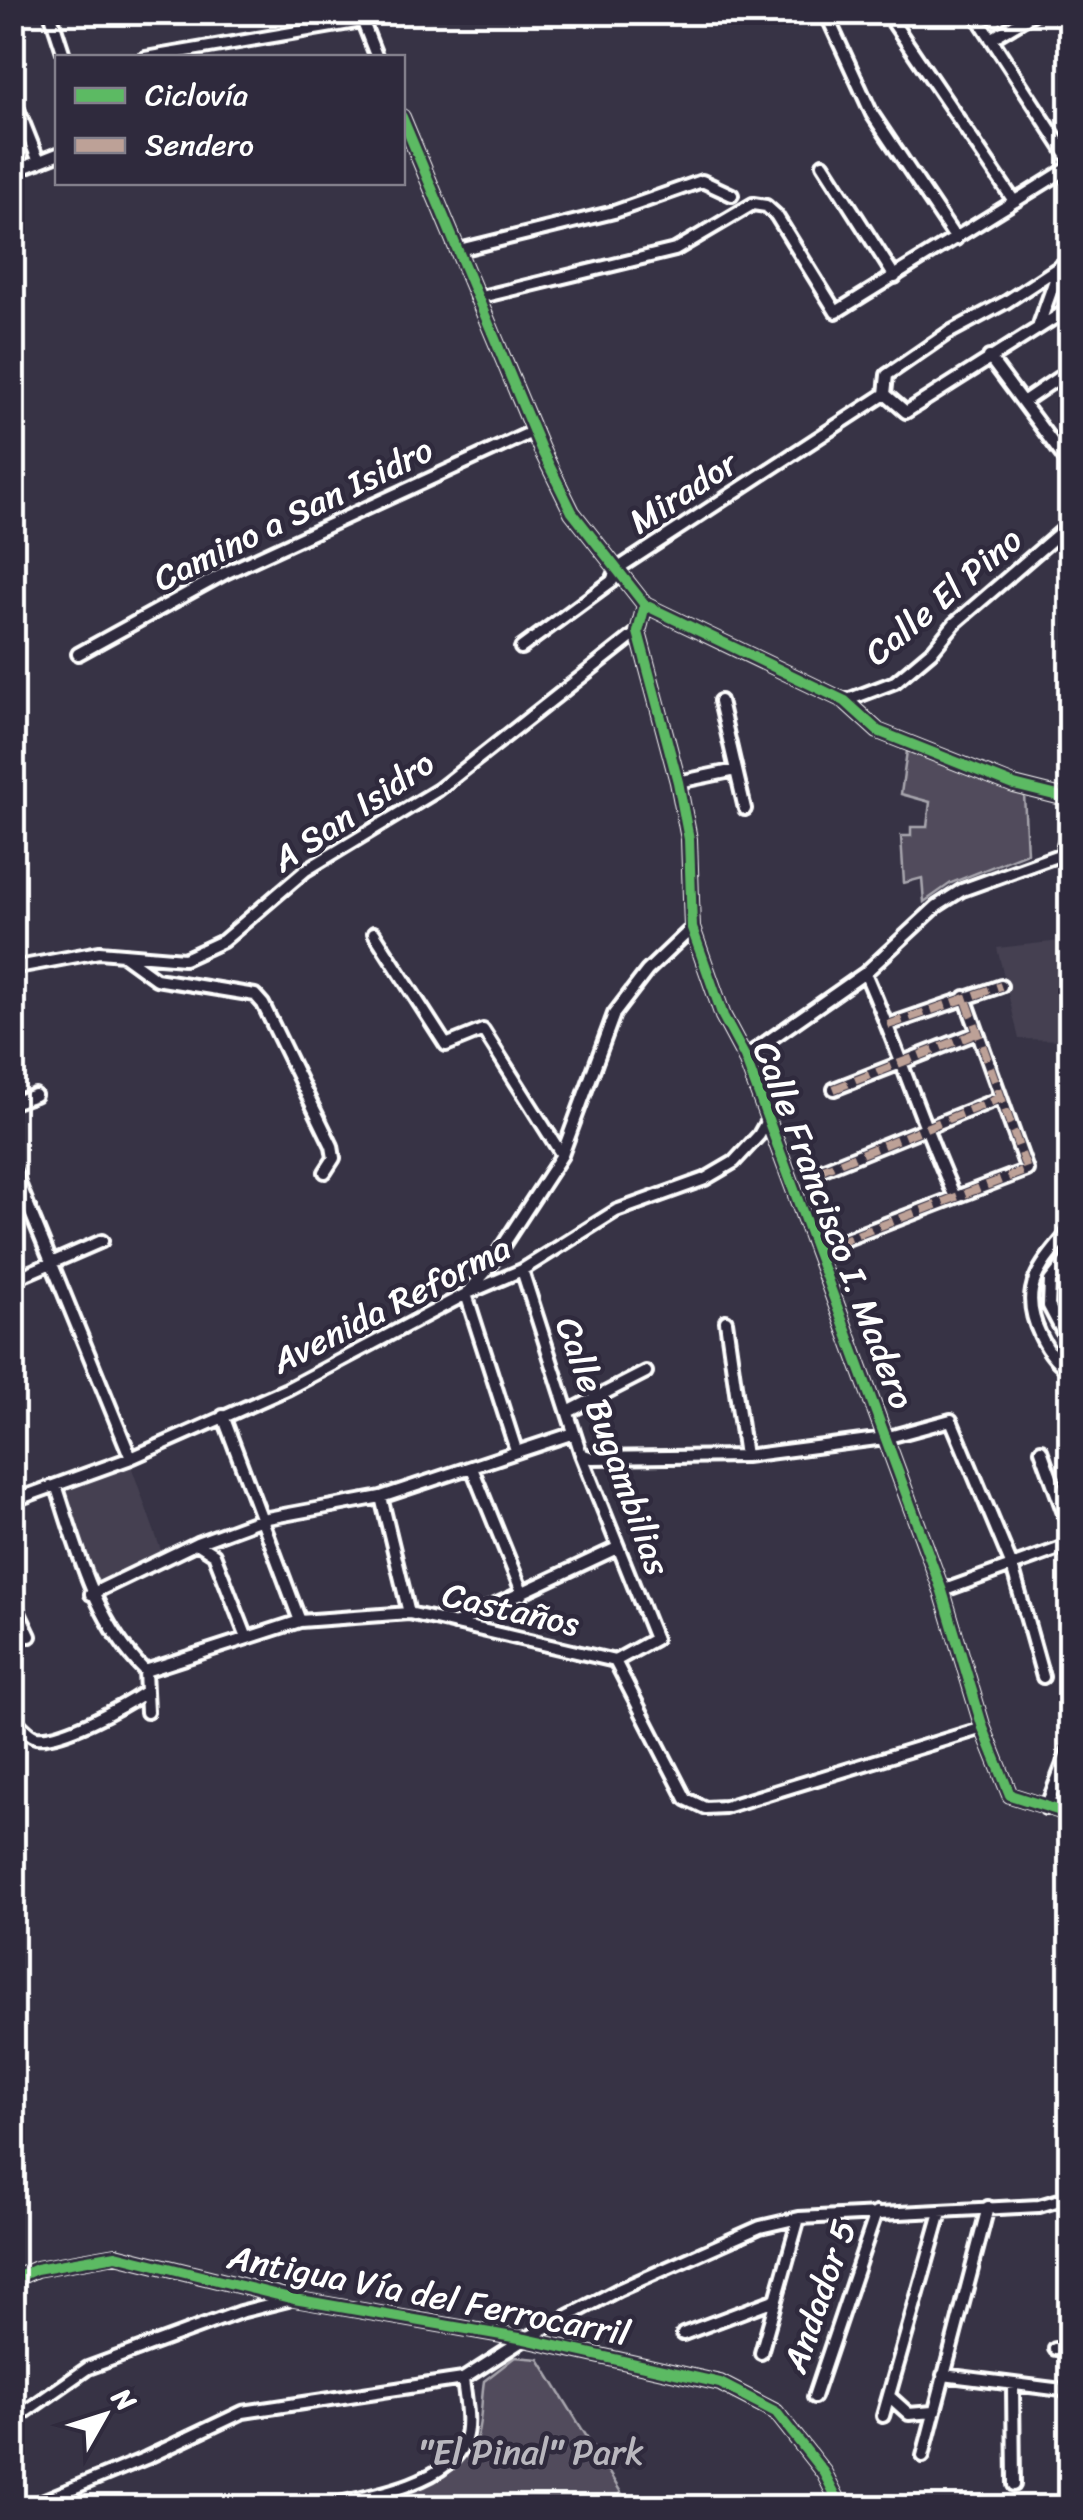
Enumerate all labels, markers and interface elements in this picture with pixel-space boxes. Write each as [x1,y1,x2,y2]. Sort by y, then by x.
legend [55,55,405,185]
text: Ciclovía [145,68,248,122]
text: Sendero [145,118,254,172]
street label: Camino a San Isidro [142,419,444,609]
street label: Mirador [616,432,752,551]
street label: Calle El Pino [849,510,1037,682]
street label: A San Isidro [258,733,448,889]
street label: Calle Francisco I. Madero [735,1032,933,1418]
street label: Avenida Reforma [259,1217,522,1392]
street label: Calle Bugambilias [537,1308,689,1585]
street label: Castaños [436,1563,586,1655]
street label: Andador 5 [763,2211,874,2382]
street label: Antigua Vía del Ferrocarril [222,2225,636,2365]
north arrow [55,2365,155,2465]
text: N [98,2376,150,2423]
park label: "El Pinal" Park [418,2421,644,2483]

